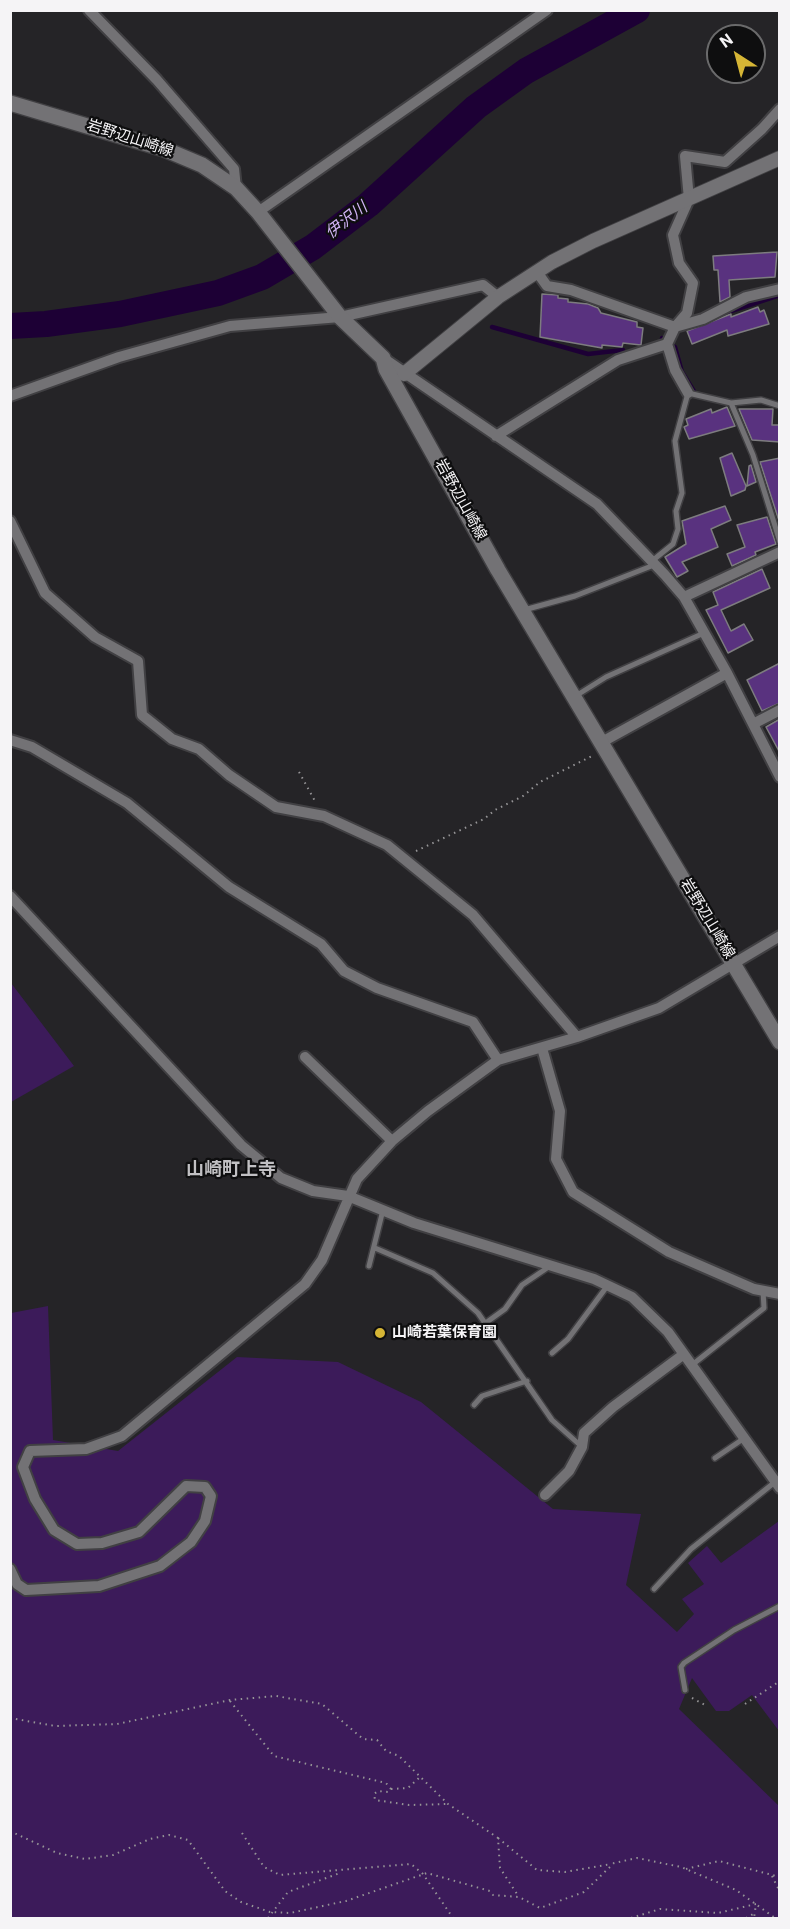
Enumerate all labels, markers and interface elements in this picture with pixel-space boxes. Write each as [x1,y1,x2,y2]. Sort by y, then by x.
north arrow [706,24,766,84]
text: N [716,30,736,52]
street label: 岩野辺山崎線 [84,117,176,161]
water label: 伊沢川 [322,199,372,243]
street label: 岩野辺山崎線 [430,456,490,544]
street label: 岩野辺山崎線 [676,876,738,962]
district label: 山崎町上寺 [186,1159,276,1181]
place label: 山崎若葉保育園 [392,1324,497,1342]
marker: 山崎若葉保育園 [373,1326,387,1340]

